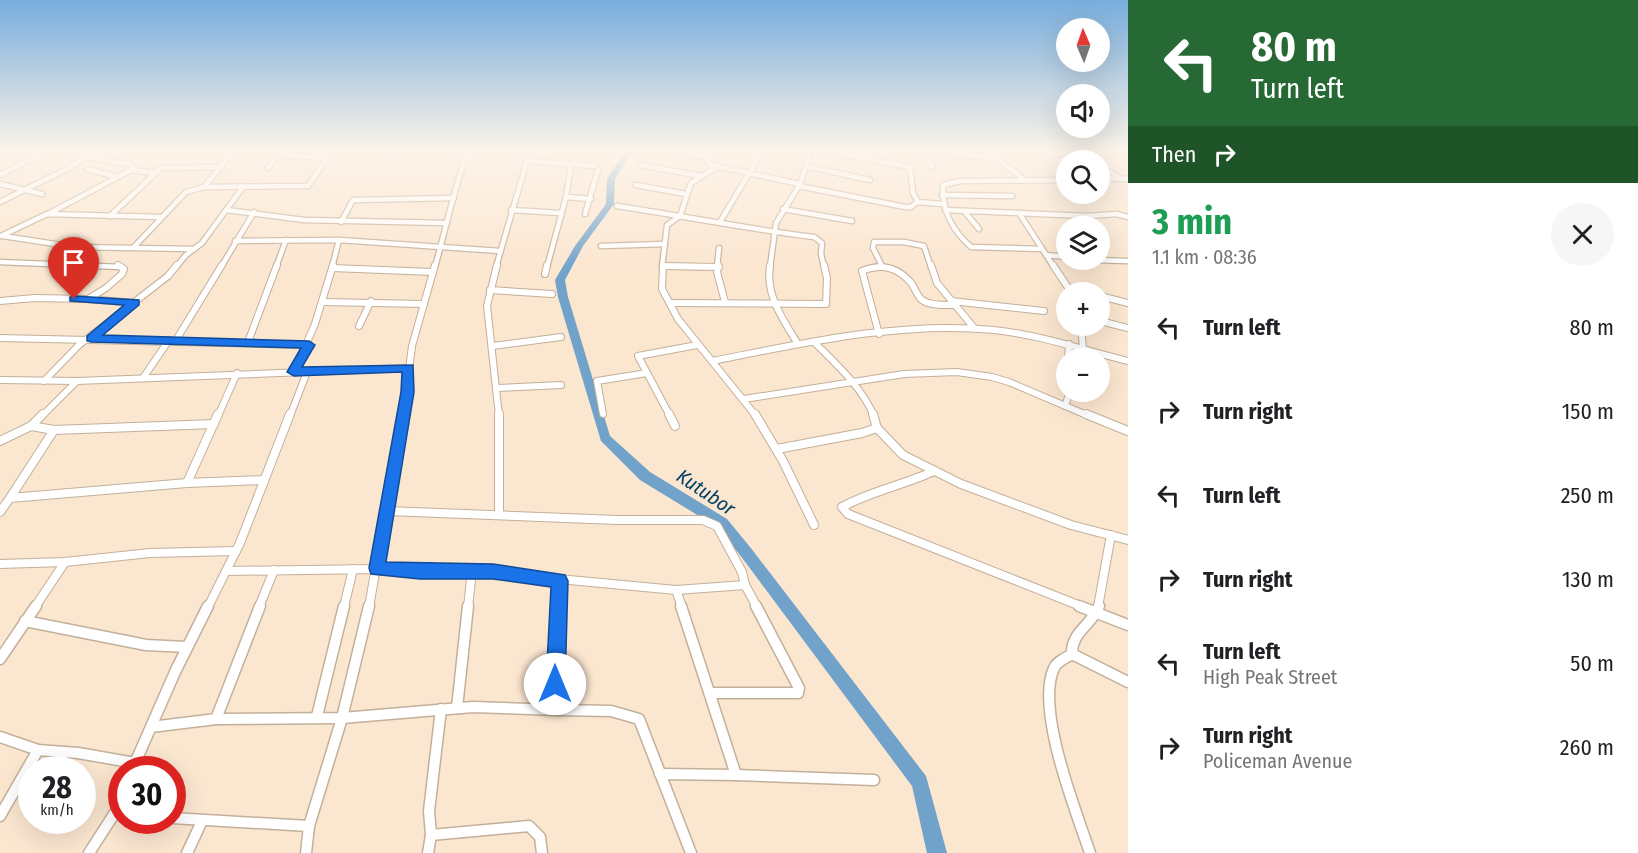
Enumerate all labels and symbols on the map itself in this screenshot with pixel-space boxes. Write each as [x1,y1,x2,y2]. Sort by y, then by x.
north arrow [1056,18,1110,72]
pin [48,237,99,299]
water label: Kutubor [672,464,741,521]
position arrow [523,652,587,716]
speed limit sign: 30 [108,756,186,834]

